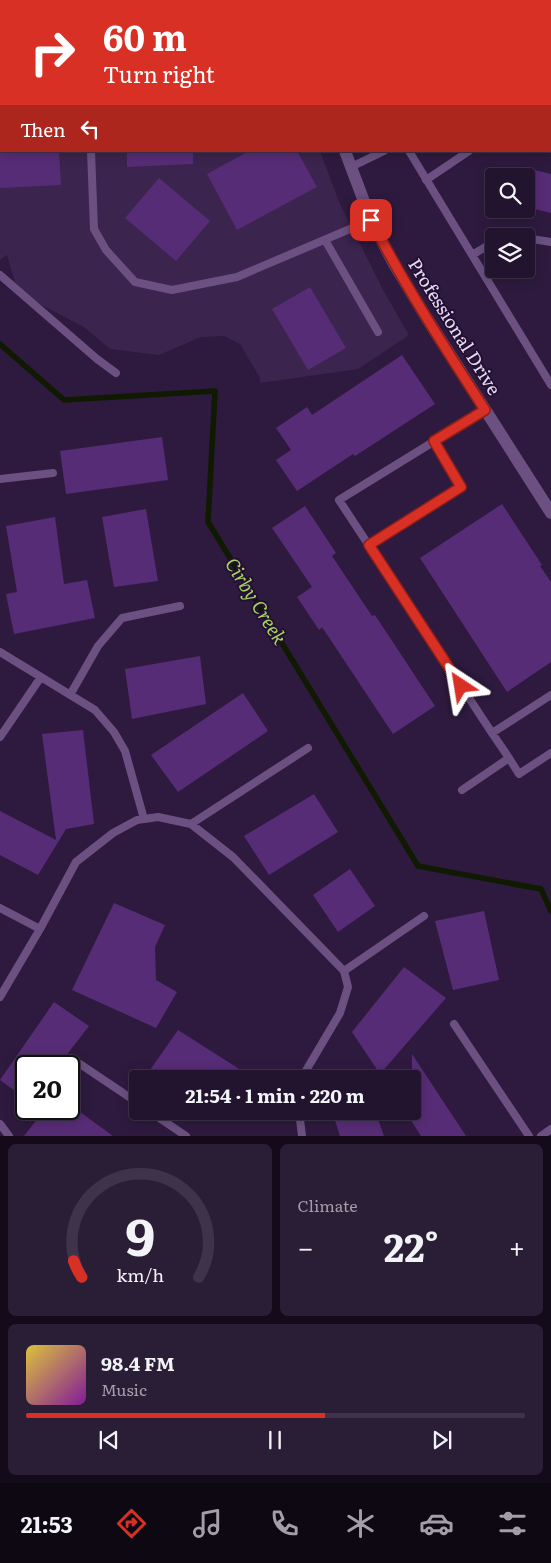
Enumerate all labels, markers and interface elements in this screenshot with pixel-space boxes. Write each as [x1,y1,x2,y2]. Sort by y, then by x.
text: 60 m [103,10,187,62]
icon: right [20,20,85,85]
text: Turn right [103,57,215,90]
text: Then [20,115,66,143]
icon: left [76,115,104,143]
map controls [485,168,535,278]
button: search [485,168,535,218]
pin [350,199,392,241]
icon: arrive [357,206,385,234]
button: layers [485,228,535,278]
street label: Professional Drive [402,253,508,400]
water label: Cirby Creek [219,552,295,650]
position arrow [434,659,486,711]
speed limit sign: 20 [15,1055,80,1120]
text: 21:54 · 1 min · 220 m [185,1081,365,1109]
text: Climate [298,1193,358,1217]
text: 9 [125,1195,155,1272]
text: 22° [384,1217,439,1274]
text: − [298,1225,314,1267]
text: + [509,1225,525,1267]
text: km/h [116,1261,164,1288]
text: 98.4 FM [101,1349,175,1377]
text: Music [101,1377,147,1401]
icon: previous [95,1426,123,1454]
icon: pause [261,1426,289,1454]
icon: next [428,1426,456,1454]
icon: directions [114,1506,149,1541]
icon: music [190,1506,225,1541]
icon: phone [267,1506,302,1541]
icon: climate [343,1506,378,1541]
icon: car [419,1506,454,1541]
icon: filters [495,1506,530,1541]
text: 21:53 [21,1507,73,1540]

